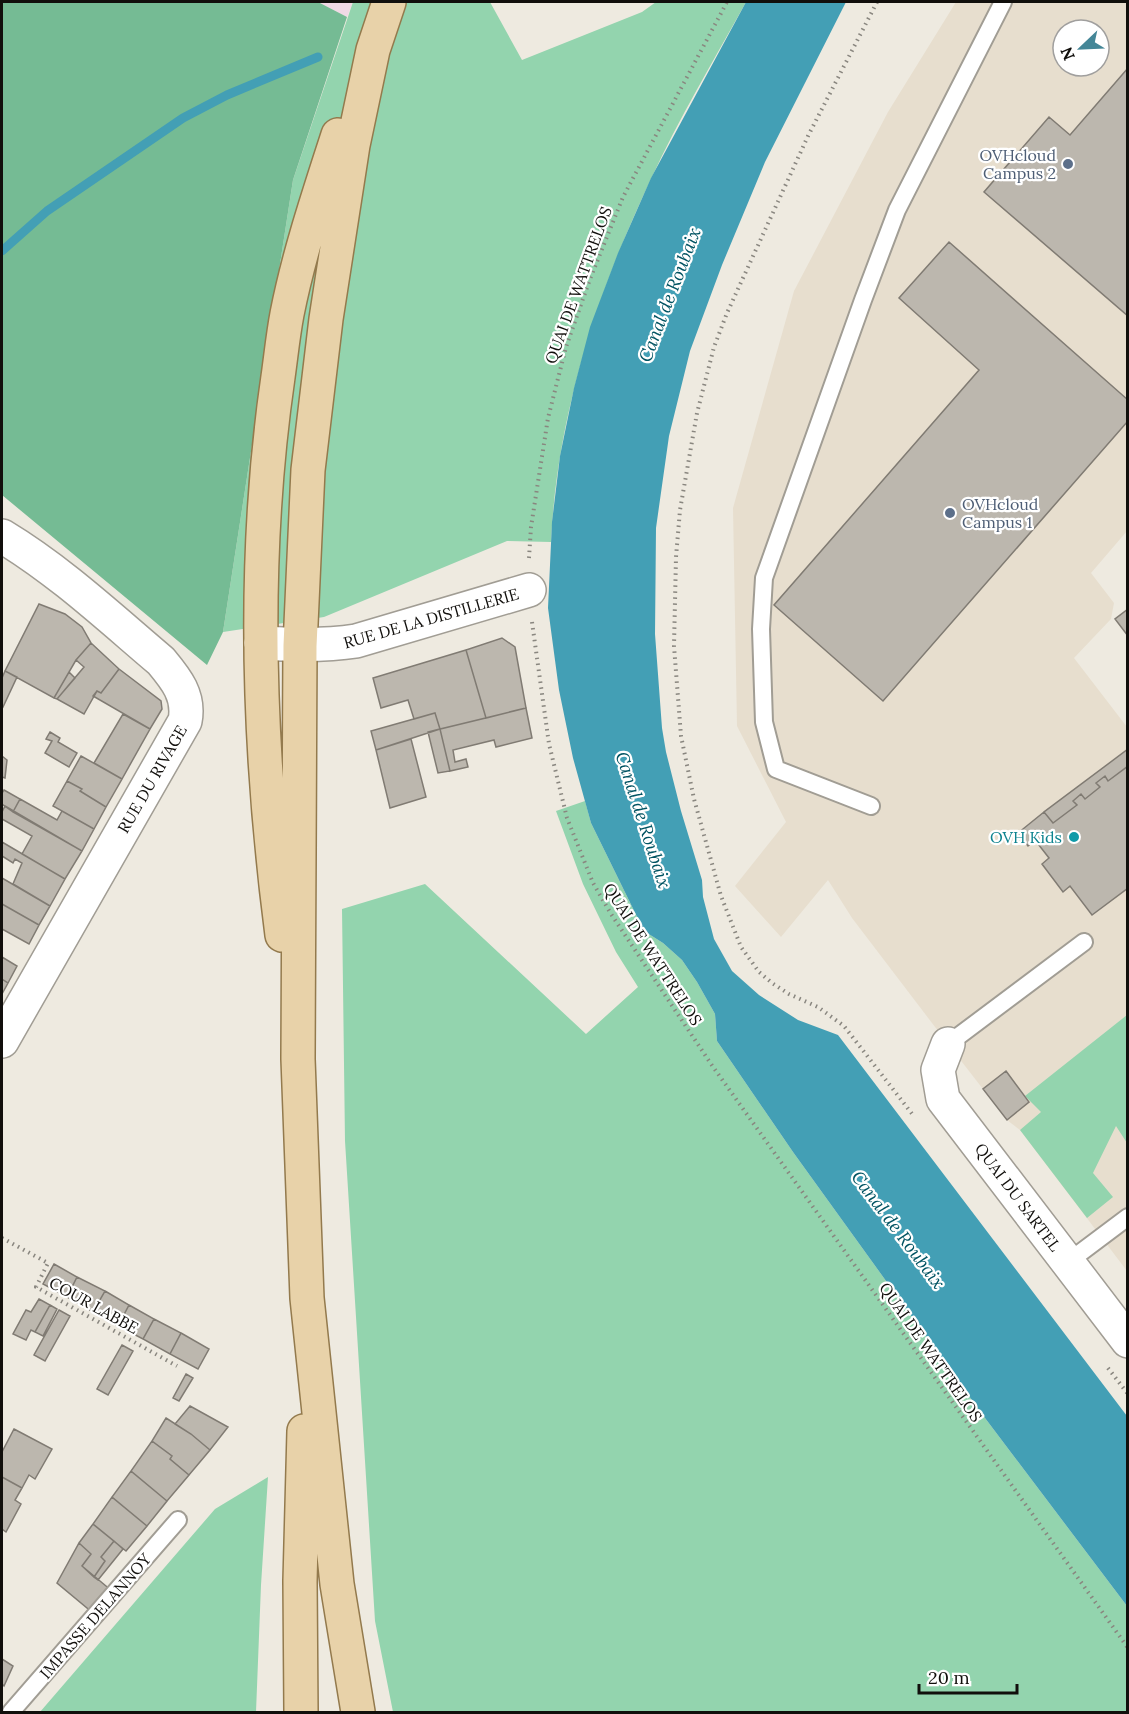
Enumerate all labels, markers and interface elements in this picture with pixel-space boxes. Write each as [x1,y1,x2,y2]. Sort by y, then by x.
north arrow [1051,18,1111,78]
text: N [1056,44,1079,63]
place label: OVHcloud Campus 2 [980,145,1056,183]
marker: OVHcloud Campus 2 [1061,157,1075,171]
street label: QUAI DE WATTRELOS [540,204,616,366]
water label: Canal de Roubaix [633,224,706,365]
place label: OVHcloud Campus 1 [962,494,1039,532]
marker: OVHcloud Campus 1 [943,506,957,520]
street label: RUE DE LA DISTILLERIE [341,583,521,653]
street label: RUE DU RIVAGE [113,721,191,837]
water label: Canal de Roubaix [611,749,676,891]
place label: OVH Kids [990,827,1062,847]
marker: OVH Kids [1067,830,1081,844]
street label: QUAI DE WATTRELOS [599,879,707,1029]
street label: QUAI DU SARTEL [971,1139,1065,1255]
water label: Canal de Roubaix [846,1166,950,1294]
street label: COUR LABBE [46,1272,142,1338]
street label: QUAI DE WATTRELOS [875,1278,987,1426]
street label: IMPASSE DELANNOY [35,1549,155,1683]
scale bar [919,1657,1016,1695]
text: 20 m [928,1666,970,1689]

